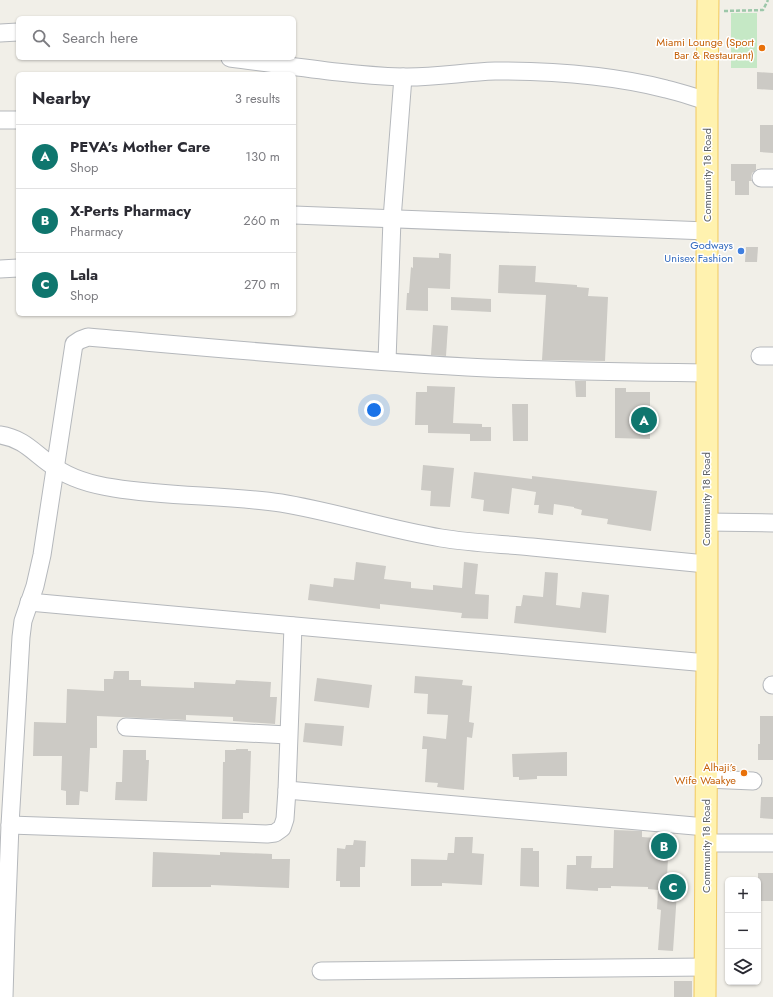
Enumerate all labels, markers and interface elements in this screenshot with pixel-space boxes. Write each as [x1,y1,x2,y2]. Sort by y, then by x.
search box [16,16,296,60]
icon: search [30,27,52,49]
text: Search here [62,27,138,49]
place label: Miami Lounge (Sport Bar & Restaurant) [656,34,754,63]
marker: Miami Lounge (Sport Bar & Restaurant) [757,43,767,53]
text: Nearby [32,86,90,110]
text: 3 results [235,89,280,108]
street label: Community 18 Road [699,128,715,222]
text: PEVA’s Mother Care [70,136,210,158]
text: A [40,147,50,166]
text: 130 m [245,147,280,166]
text: Shop [70,158,98,177]
text: X-Perts Pharmacy [70,200,191,222]
text: B [41,211,49,230]
text: 260 m [243,211,280,230]
text: Pharmacy [70,222,123,241]
place label: Godways Unisex Fashion [664,237,734,266]
marker: Godways Unisex Fashion [736,246,746,256]
text: Lala [70,264,98,286]
text: C [40,275,50,294]
text: 270 m [244,275,280,294]
text: Shop [70,286,98,305]
your location [364,400,384,420]
pin: A [631,405,657,435]
street label: Community 18 Road [698,452,714,546]
place label: Alhaji’s Wife Waakye [674,759,737,788]
marker: Alhaji’s Wife Waakye [739,768,749,778]
street label: Community 18 Road [698,799,714,893]
pin: B [651,831,677,861]
pin: C [660,872,686,902]
map controls [725,877,761,985]
button: + [725,877,761,913]
button: − [725,913,761,949]
button: layers [725,949,761,985]

